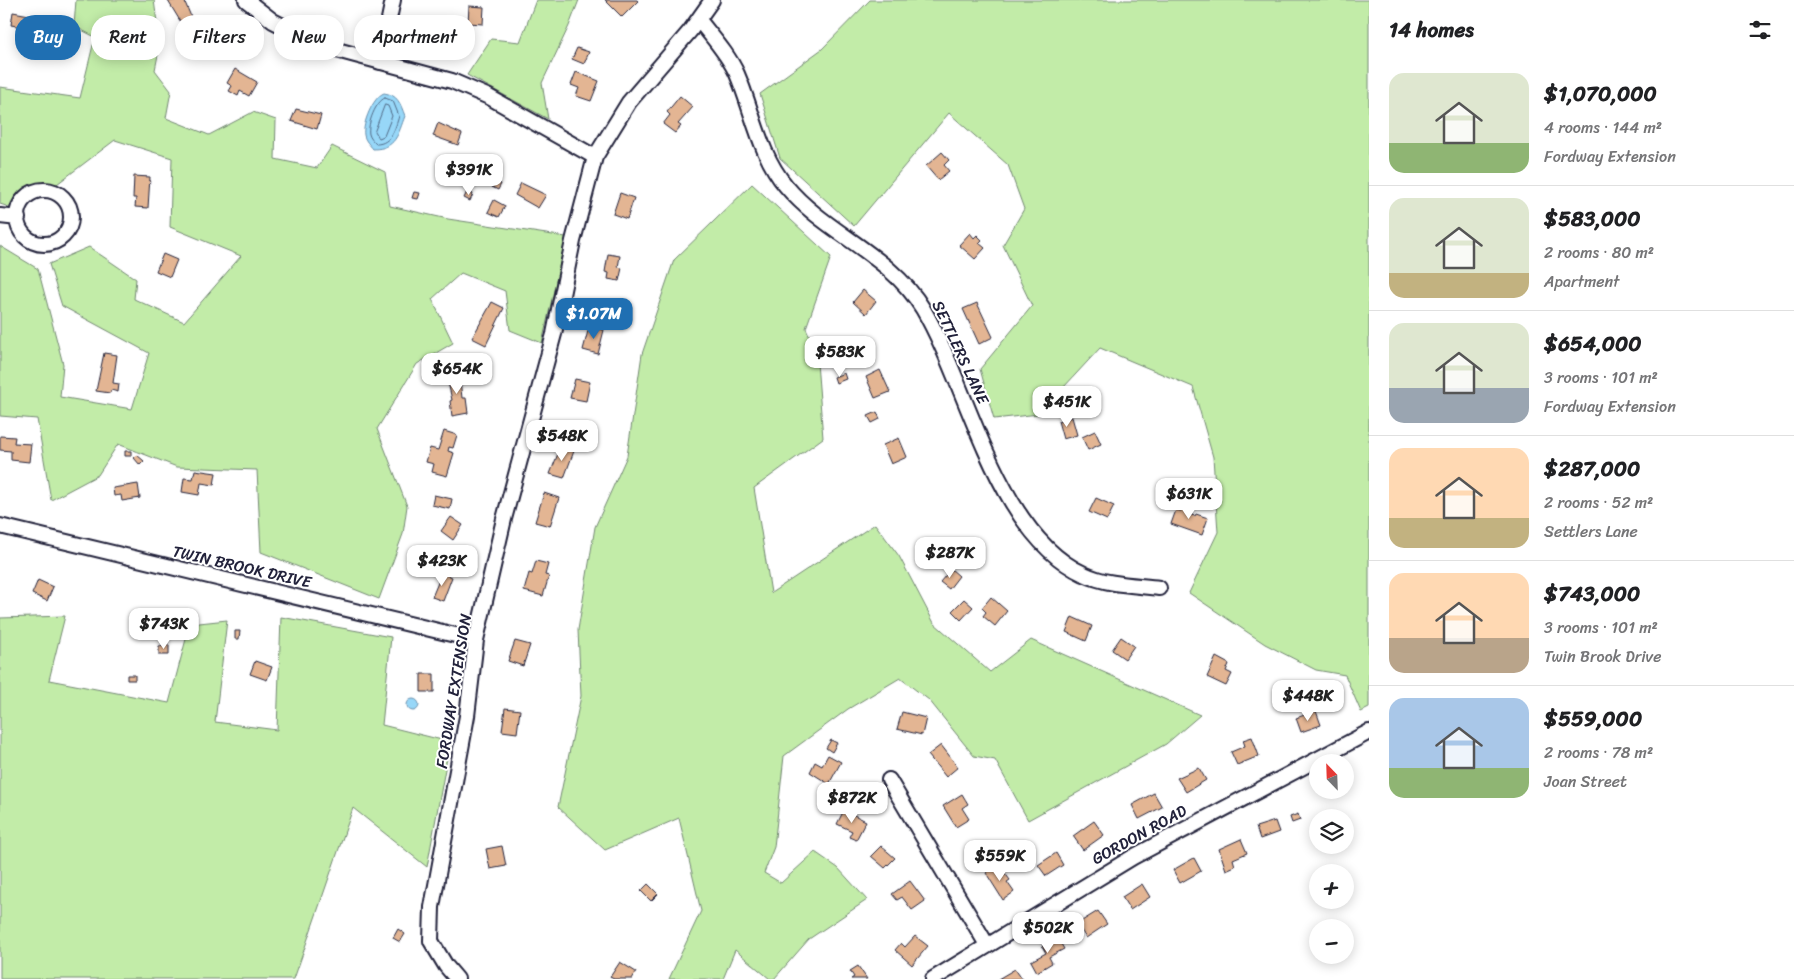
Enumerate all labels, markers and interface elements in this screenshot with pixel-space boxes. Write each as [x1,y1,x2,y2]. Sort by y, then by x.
text: 14 homes [1389,11,1474,49]
chip: Buy [15,15,81,60]
chip: Rent [91,15,165,60]
chip: Filters [175,15,264,60]
chip: New [274,15,344,60]
chip: Apartment [354,15,475,60]
icon: filters [1746,16,1774,44]
text: $1,070,000 [1544,75,1657,113]
icon: home [1429,93,1489,153]
text: 4 rooms · 144 m² [1544,113,1662,142]
text: Fordway Extension [1544,142,1676,171]
pin: $391K [434,154,504,196]
text: $391K [446,155,492,184]
text: $583,000 [1544,200,1641,238]
icon: home [1429,218,1489,278]
text: 2 rooms · 80 m² [1544,238,1654,267]
text: Apartment [1544,267,1620,296]
street label: SETTLERS LANE [924,295,998,410]
pin: $1.07M [553,298,635,340]
text: $1.07M [567,299,621,328]
text: $654,000 [1544,325,1641,363]
pin: $583K [805,336,875,378]
text: $583K [816,337,864,366]
icon: home [1429,343,1489,403]
pin: $654K [422,352,492,395]
text: $654K [432,354,482,383]
text: 3 rooms · 101 m² [1544,363,1658,392]
pin: $451K [1032,386,1102,428]
text: $451K [1043,387,1091,416]
text: Fordway Extension [1544,392,1676,421]
pin: $548K [527,420,597,462]
text: $548K [537,421,587,450]
text: $287,000 [1544,450,1640,488]
icon: home [1429,468,1489,528]
pin: $631K [1154,478,1224,520]
text: $631K [1166,479,1212,508]
text: 2 rooms · 52 m² [1544,488,1653,517]
text: Settlers Lane [1544,517,1638,546]
street label: TWIN BROOK DRIVE [170,536,315,597]
pin: $287K [915,536,985,579]
text: $287K [926,538,974,567]
pin: $423K [407,544,477,587]
text: $423K [418,546,466,575]
text: $743,000 [1544,575,1640,613]
icon: home [1429,593,1489,653]
pin: $743K [129,608,199,650]
text: $743K [140,609,188,638]
street label: FORDWAY EXTENSION [427,612,480,771]
text: 3 rooms · 101 m² [1544,613,1658,642]
text: Twin Brook Drive [1544,642,1661,671]
pin: $448K [1273,680,1343,722]
text: $448K [1283,681,1333,710]
text: $559,000 [1544,700,1642,738]
icon: home [1429,718,1489,778]
text: 2 rooms · 78 m² [1544,738,1653,767]
north arrow [1309,754,1354,799]
map controls [1309,754,1354,964]
text: Joan Street [1544,767,1627,796]
pin: $872K [817,782,887,824]
text: $872K [828,783,876,812]
street label: GORDON ROAD [1086,796,1193,873]
button: layers [1309,809,1354,854]
pin: $559K [965,840,1035,882]
text: $559K [975,841,1025,870]
button: + [1309,864,1354,909]
pin: $502K [1013,912,1083,954]
text: $502K [1023,913,1073,942]
button: − [1309,919,1354,964]

